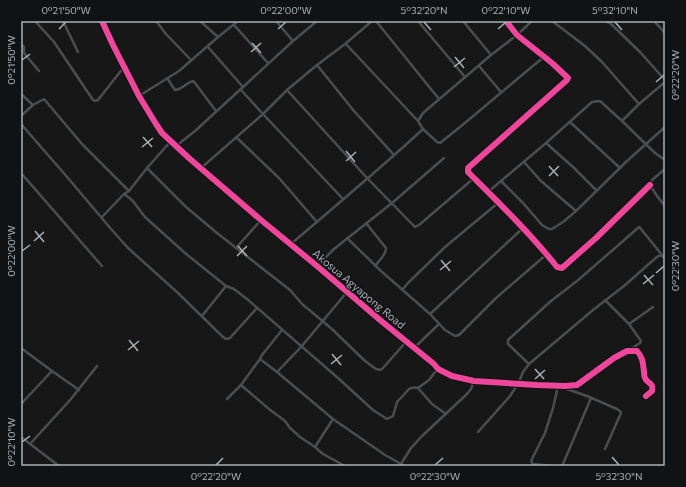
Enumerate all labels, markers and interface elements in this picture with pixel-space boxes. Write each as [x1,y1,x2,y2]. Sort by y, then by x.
text: 0°21'50"W [41,4,91,16]
text: 0°22'00"W [260,4,312,16]
text: 5°32'20"N [401,4,448,16]
text: 0°22'10"W [481,4,531,16]
text: 5°32'10"N [592,4,638,16]
text: 0°21'50"W [5,35,17,85]
text: 0°22'20"W [669,50,681,100]
text: 0°22'00"W [5,225,17,277]
text: 0°22'30"W [669,241,681,291]
street label: Akosua Agyapong Road [310,246,408,331]
text: 0°22'10"W [5,417,17,467]
text: 0°22'20"W [191,470,241,482]
text: 0°22'30"W [410,470,460,482]
text: 5°32'30"N [595,470,643,482]

